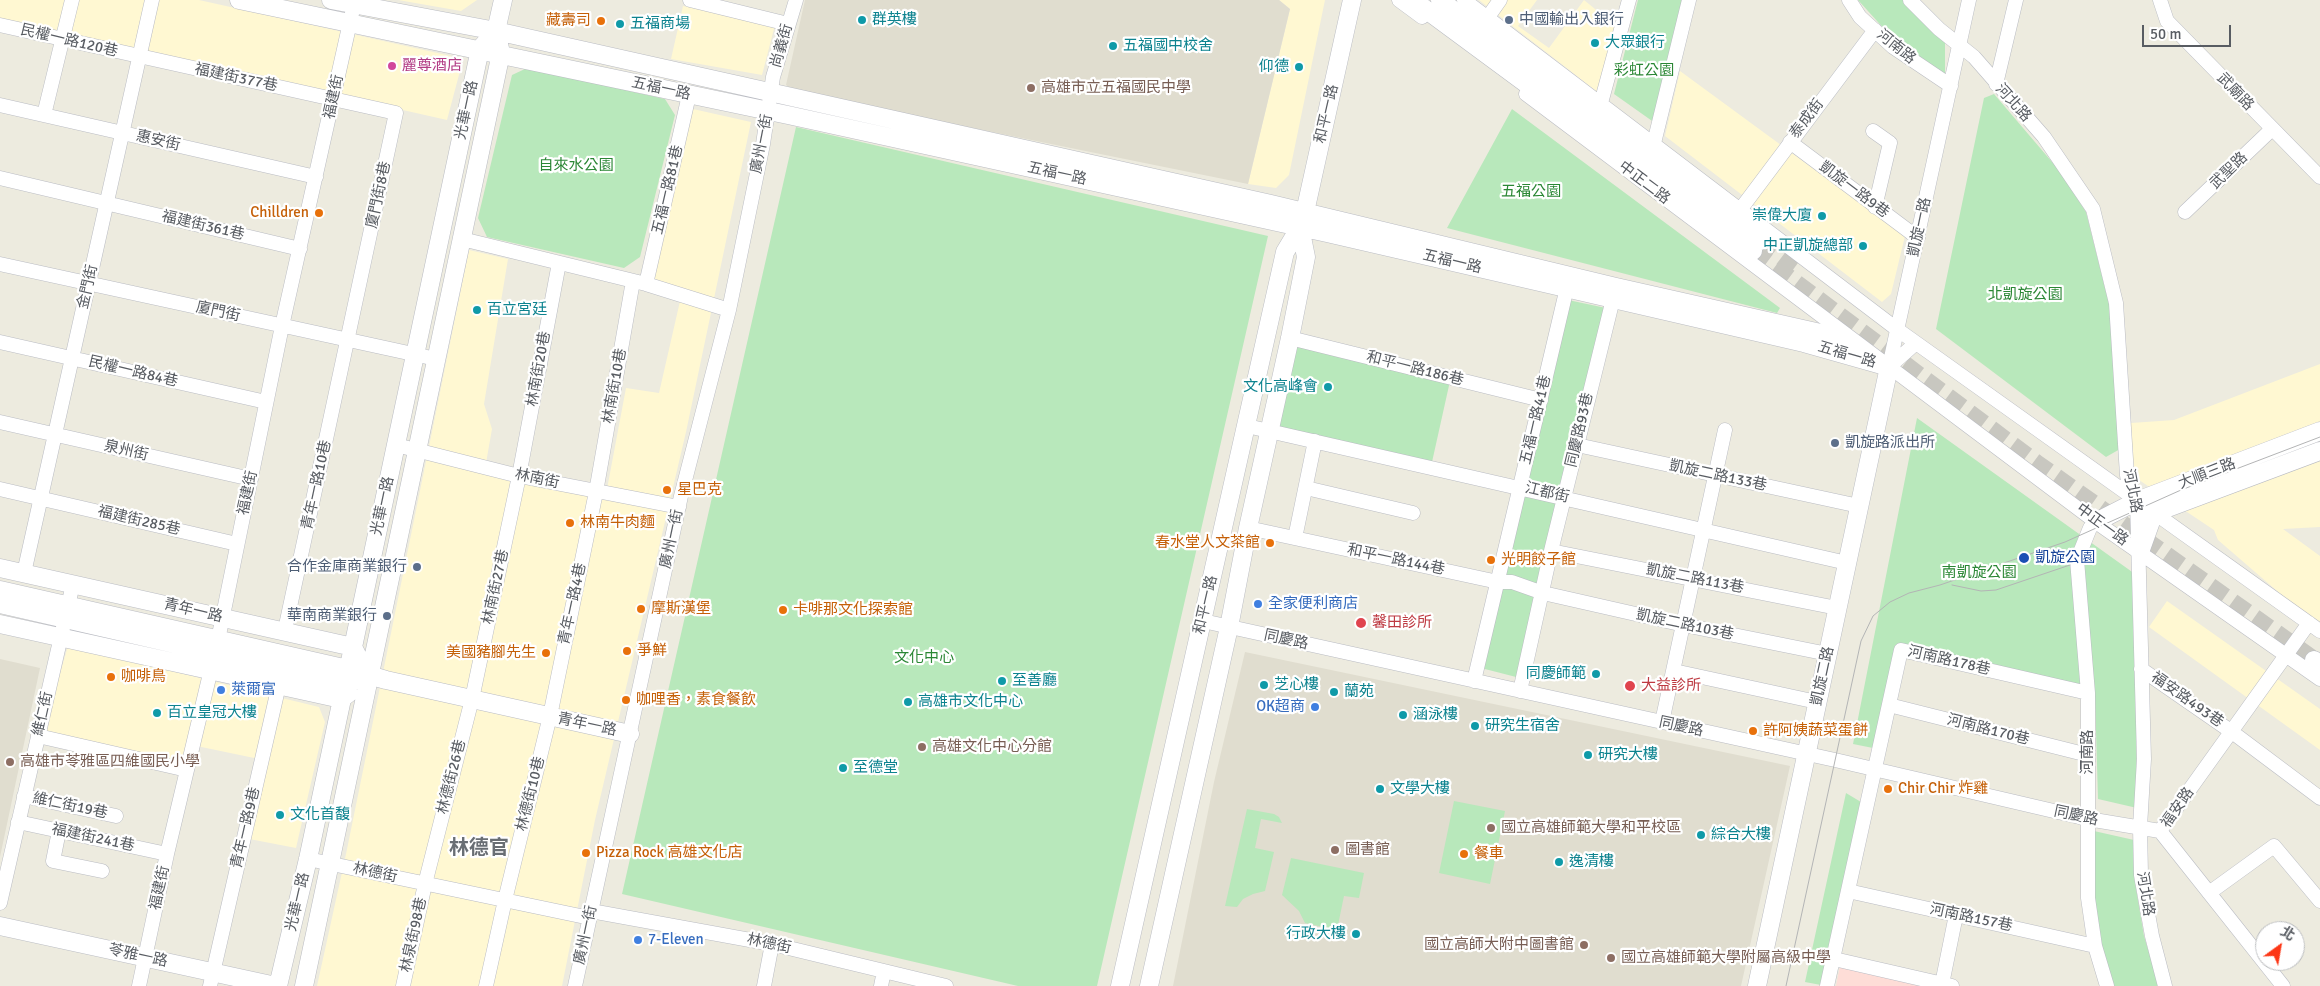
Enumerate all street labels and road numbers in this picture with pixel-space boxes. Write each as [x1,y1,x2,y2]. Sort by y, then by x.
street label: 民權一路120巷 [19,21,119,61]
street label: 尚義街 [767,22,797,70]
street label: 河南路 [1873,26,1919,68]
street label: 福建街377巷 [193,60,279,96]
street label: 武廟路 [2213,70,2257,114]
street label: 福建街 [321,73,347,121]
street label: 五福一路 [630,74,692,104]
street label: 光華一路 [452,79,482,141]
street label: 河北路 [1991,80,2035,126]
street label: 和平一路 [1311,83,1343,145]
street label: 泰成街 [1786,96,1828,142]
street label: 廣州一街 [747,113,777,175]
street label: 惠安街 [134,127,182,155]
street label: 五福一路81巷 [649,144,687,236]
street label: 武聖路 [2207,149,2251,193]
street label: 中正二路 [1615,158,1673,208]
street label: 凱旋一路9巷 [1815,158,1893,222]
street label: 五福一路 [1026,159,1088,189]
street label: 廈門街8巷 [363,160,395,230]
street label: 凱旋一路 [1905,196,1935,258]
street label: 福建街361巷 [160,208,246,244]
street label: 五福一路 [1421,246,1483,278]
street label: 金門街 [74,263,102,311]
street label: 廈門街 [194,299,242,325]
street label: 林南街20巷 [524,330,554,408]
street label: 五福一路 [1816,338,1878,372]
street label: 林南街10巷 [600,347,630,425]
street label: 和平一路186巷 [1365,348,1465,390]
street label: 民權一路84巷 [87,353,179,391]
street label: 五福一路41巷 [1517,374,1555,466]
street label: 同慶路93巷 [1563,391,1597,469]
street label: 泉州街 [102,437,150,465]
street label: 青年一路10巷 [299,439,335,531]
street label: 大順三路 [2176,455,2238,493]
street label: 凱旋二路133巷 [1668,457,1768,495]
street label: 林南街 [513,466,561,492]
street label: 河北路 [2119,467,2145,515]
street label: 福建街 [235,469,261,517]
street label: 光華一路 [368,475,398,537]
street label: 江都街 [1523,479,1571,507]
street label: 中正一路 [2072,500,2132,550]
street label: 福建街285巷 [96,503,182,539]
street label: 廣州一街 [657,508,687,570]
street label: 和平一路144巷 [1346,541,1446,579]
street label: 林南街27巷 [479,548,513,626]
street label: 青年一路4巷 [556,561,590,647]
street label: 凱旋二路113巷 [1645,561,1745,597]
street label: 和平一路 [1190,574,1222,636]
street label: 青年一路 [162,595,224,627]
street label: 凱旋二路103巷 [1635,606,1735,644]
street label: 同慶路 [1262,627,1310,653]
street label: 河南路178巷 [1906,643,1992,679]
street label: 凱旋二路 [1808,645,1838,707]
street label: 福安路493巷 [2147,668,2227,732]
street label: 維仁街 [29,690,57,738]
street label: 青年一路 [556,710,618,740]
street label: 河南路170巷 [1945,711,2031,749]
street label: 同慶路 [1657,714,1705,740]
street label: 河南路 [2079,730,2097,774]
street label: 林德街26巷 [434,738,470,816]
street label: 林德街10巷 [513,755,549,833]
street label: 福安路 [2158,784,2198,832]
street label: 青年一路9巷 [228,785,264,871]
street label: 維仁街19巷 [31,789,109,823]
street label: 同慶路 [2052,803,2100,829]
street label: 福建街241巷 [50,820,136,856]
street label: 林德街 [351,860,399,886]
street label: 福建街 [147,864,173,912]
street label: 河北路 [2133,870,2157,918]
street label: 光華一路 [282,871,314,933]
street label: 林泉街98巷 [397,896,431,974]
street label: 河南路157巷 [1928,900,2014,936]
street label: 廣州一街 [571,904,601,966]
street label: 林德街 [745,931,793,957]
street label: 苓雅一路 [107,941,169,971]

